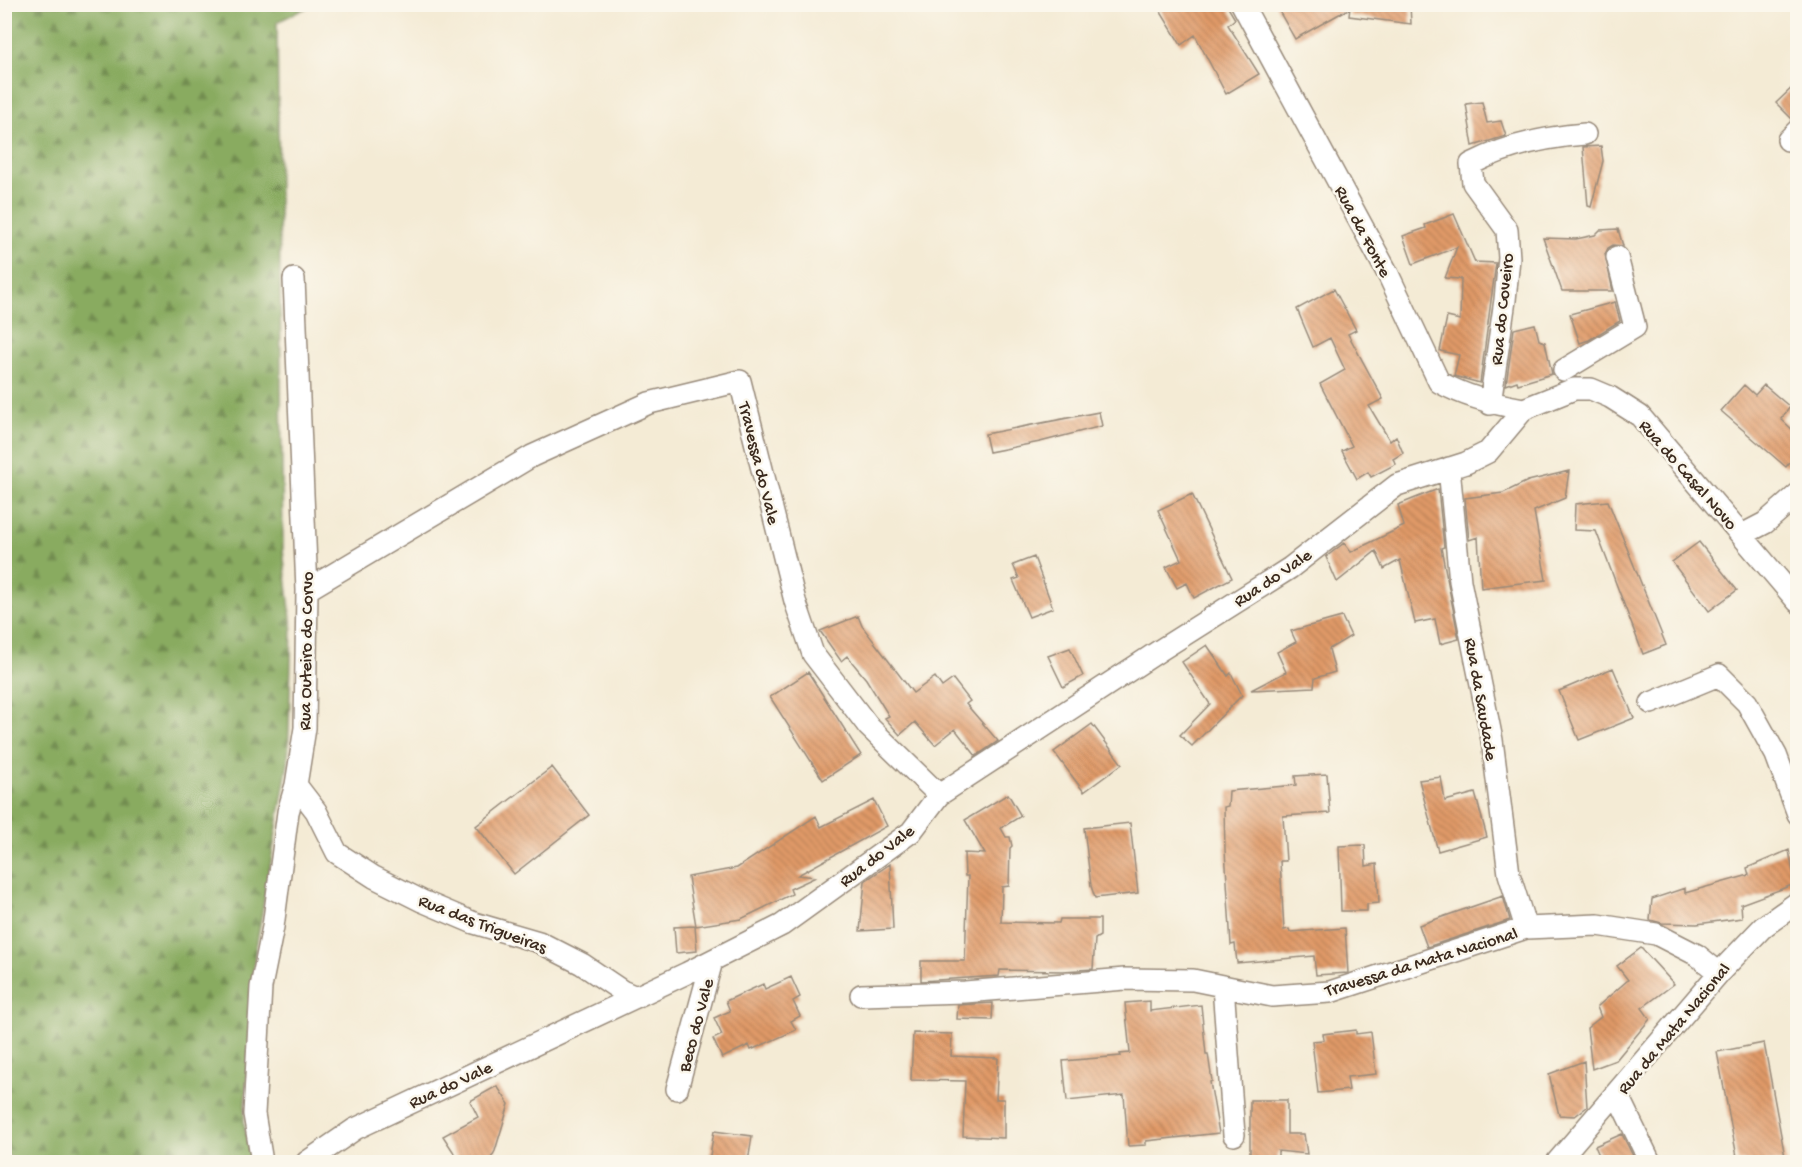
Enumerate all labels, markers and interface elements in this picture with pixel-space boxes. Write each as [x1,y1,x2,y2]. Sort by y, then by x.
street label: Rua da Fonte [1329,183,1395,282]
street label: Rua do Coveiro [1487,252,1520,366]
street label: Travessa do Vale [732,399,783,528]
street label: Rua do Casal Novo [1634,416,1741,535]
street label: Rua do Vale [1230,545,1317,613]
street label: Rua Outeiro do Corvo [296,571,319,731]
street label: Rua da Saudade [1458,636,1501,763]
street label: Rua do Vale [836,821,920,893]
street label: Rua das Trigueiras [415,891,550,960]
street label: Travessa da Mata Nacional [1322,924,1521,1003]
street label: Rua da Mata Nacional [1614,960,1736,1099]
street label: Beco do Vale [675,976,720,1076]
street label: Rua do Vale [406,1058,497,1115]

